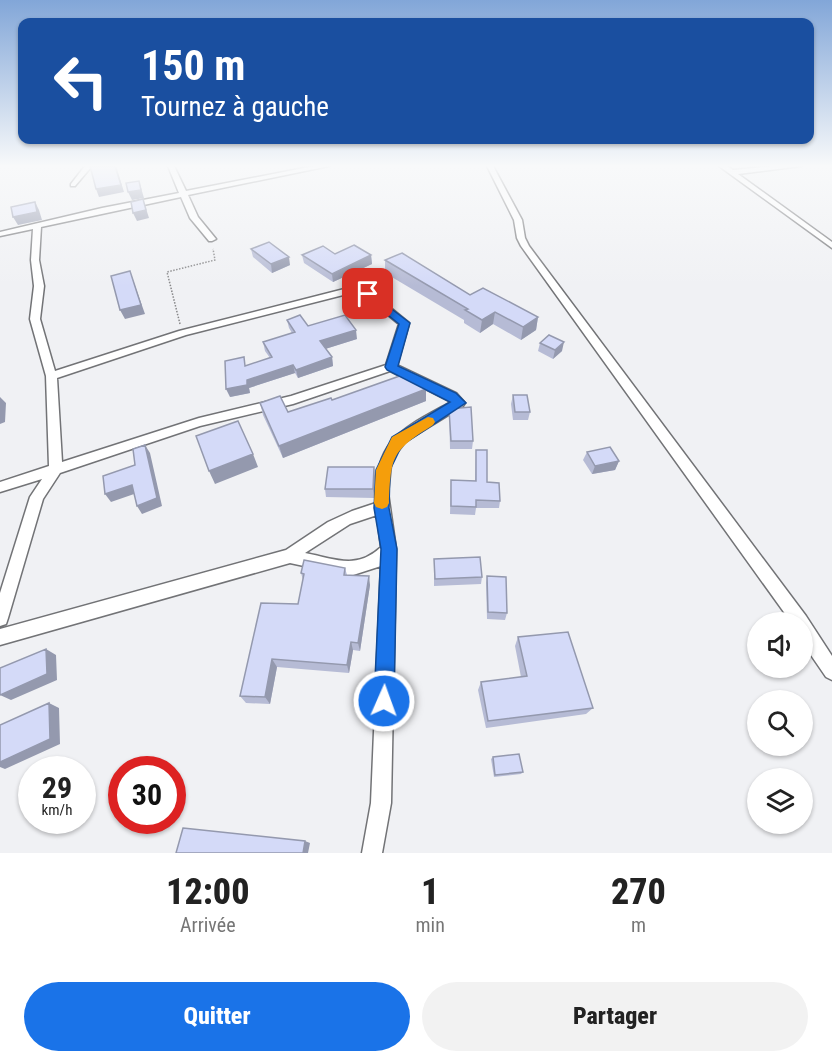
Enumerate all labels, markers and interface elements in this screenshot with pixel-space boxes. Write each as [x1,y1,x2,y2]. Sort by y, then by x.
text: 150 m [141,41,246,90]
icon: left [42,42,120,120]
text: Tournez à gauche [141,91,329,123]
pin [342,268,393,319]
icon: arrive [351,277,384,310]
map controls [747,612,813,834]
button: sound [747,612,813,678]
position arrow [352,669,416,733]
button: search [747,690,813,756]
speed limit sign: 30 [108,756,186,834]
button: layers [747,768,813,834]
text: 29 [42,770,72,805]
text: km/h [42,801,72,819]
text: 12:00 [166,871,249,913]
text: 1 [421,871,439,913]
text: 270 [611,871,666,913]
text: Arrivée [180,913,236,937]
text: min [416,913,445,937]
text: m [631,913,646,937]
button: Quitter [24,982,410,1051]
button: Partager [422,982,808,1051]

